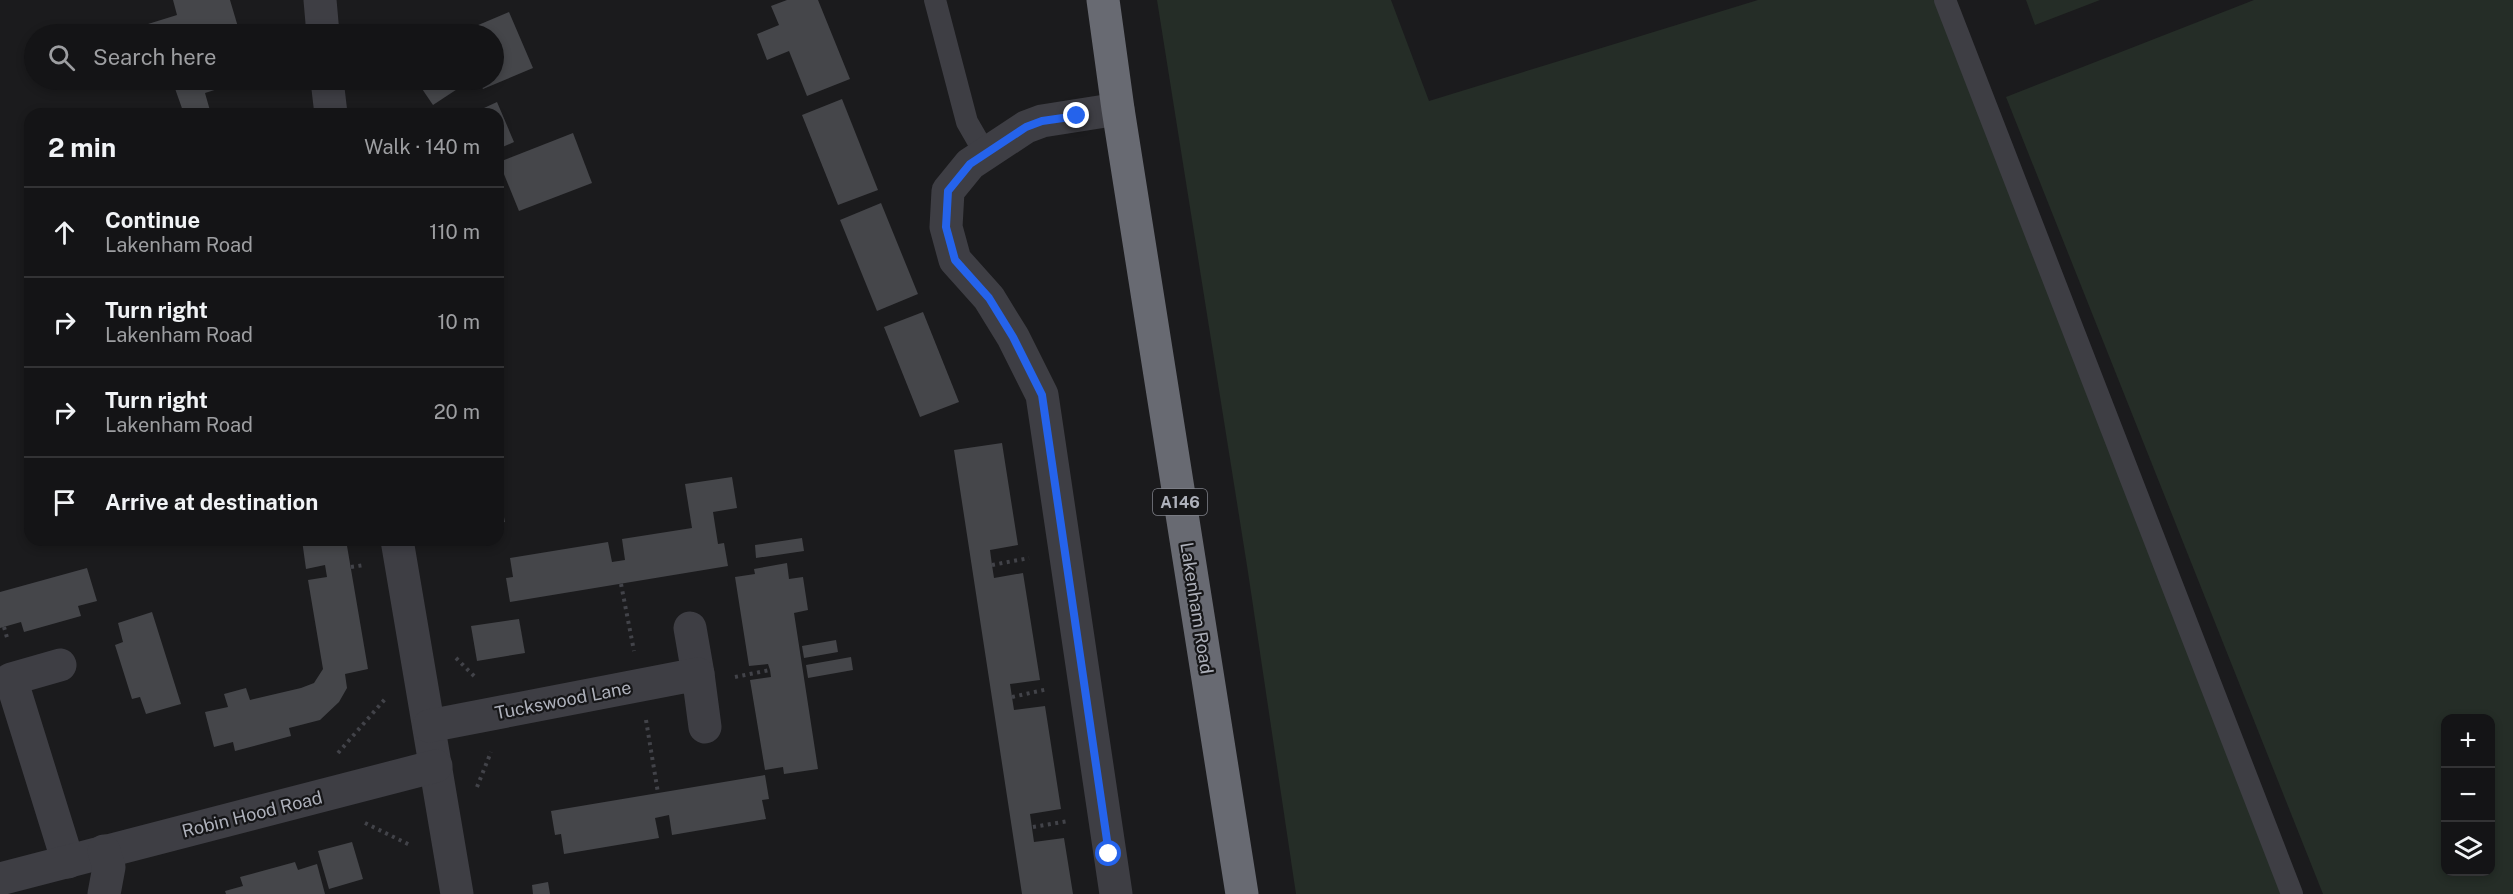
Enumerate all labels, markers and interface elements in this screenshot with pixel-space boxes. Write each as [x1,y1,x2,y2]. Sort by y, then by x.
search box [24,24,504,90]
icon: search [45,41,78,74]
text: Search here [93,44,217,70]
route end [1063,102,1089,128]
text: 2 min [48,132,116,163]
text: Walk · 140 m [364,135,480,159]
text: Continue [105,207,200,233]
icon: ahead [48,216,81,249]
text: 110 m [429,220,480,244]
text: Lakenham Road [105,233,253,257]
text: Turn right [105,297,208,323]
icon: right [48,306,81,339]
text: 10 m [437,310,480,334]
text: Lakenham Road [105,323,253,347]
text: Turn right [105,387,208,413]
icon: right [48,396,81,429]
text: 20 m [434,400,480,424]
text: Lakenham Road [105,413,253,437]
icon: arrive [48,486,81,519]
text: Arrive at destination [105,489,318,515]
road number: A146 [1153,489,1207,515]
street label: Lakenham Road [1176,541,1218,675]
street label: Tuckswood Lane [493,676,633,724]
map controls [2441,714,2495,876]
button: + [2441,714,2495,768]
button: − [2441,768,2495,822]
street label: Robin Hood Road [180,786,324,842]
button: layers [2441,822,2495,876]
route start [1095,840,1121,866]

